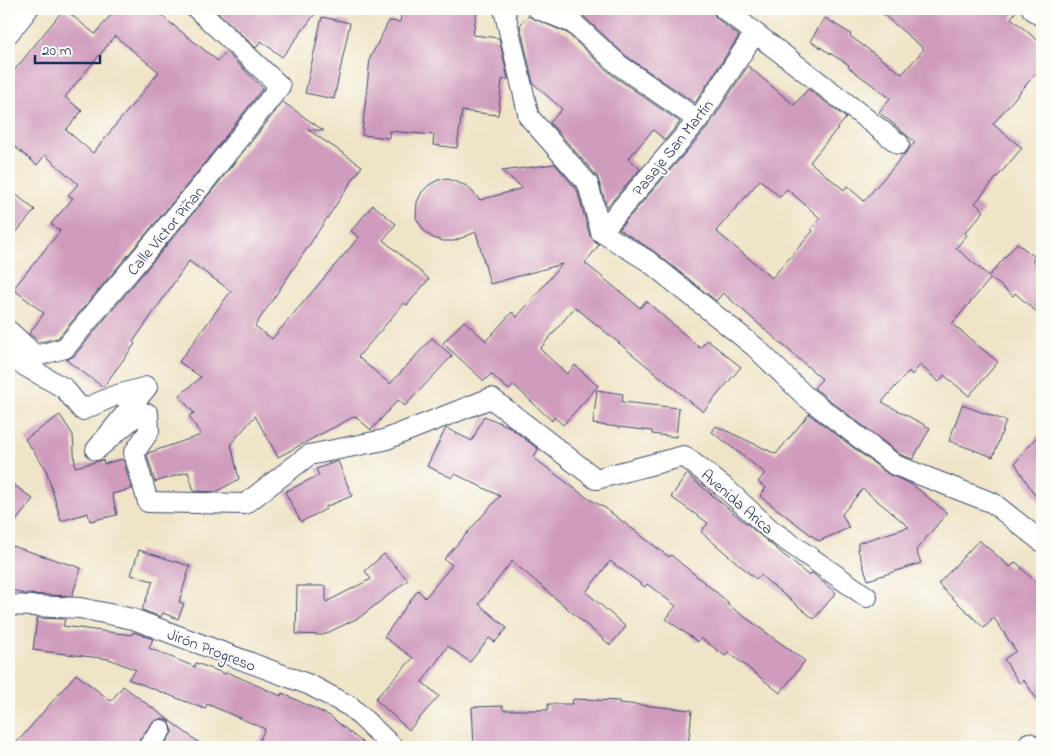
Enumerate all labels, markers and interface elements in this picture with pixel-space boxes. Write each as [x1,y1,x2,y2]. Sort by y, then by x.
scale bar [35,32,100,64]
text: 20 m [42,40,72,62]
street label: Pasaje San Martín [627,95,720,202]
street label: Calle Víctor Piñan [122,181,211,281]
street label: Avenida Arica [695,464,778,541]
street label: Jirón Progreso [163,623,259,679]

